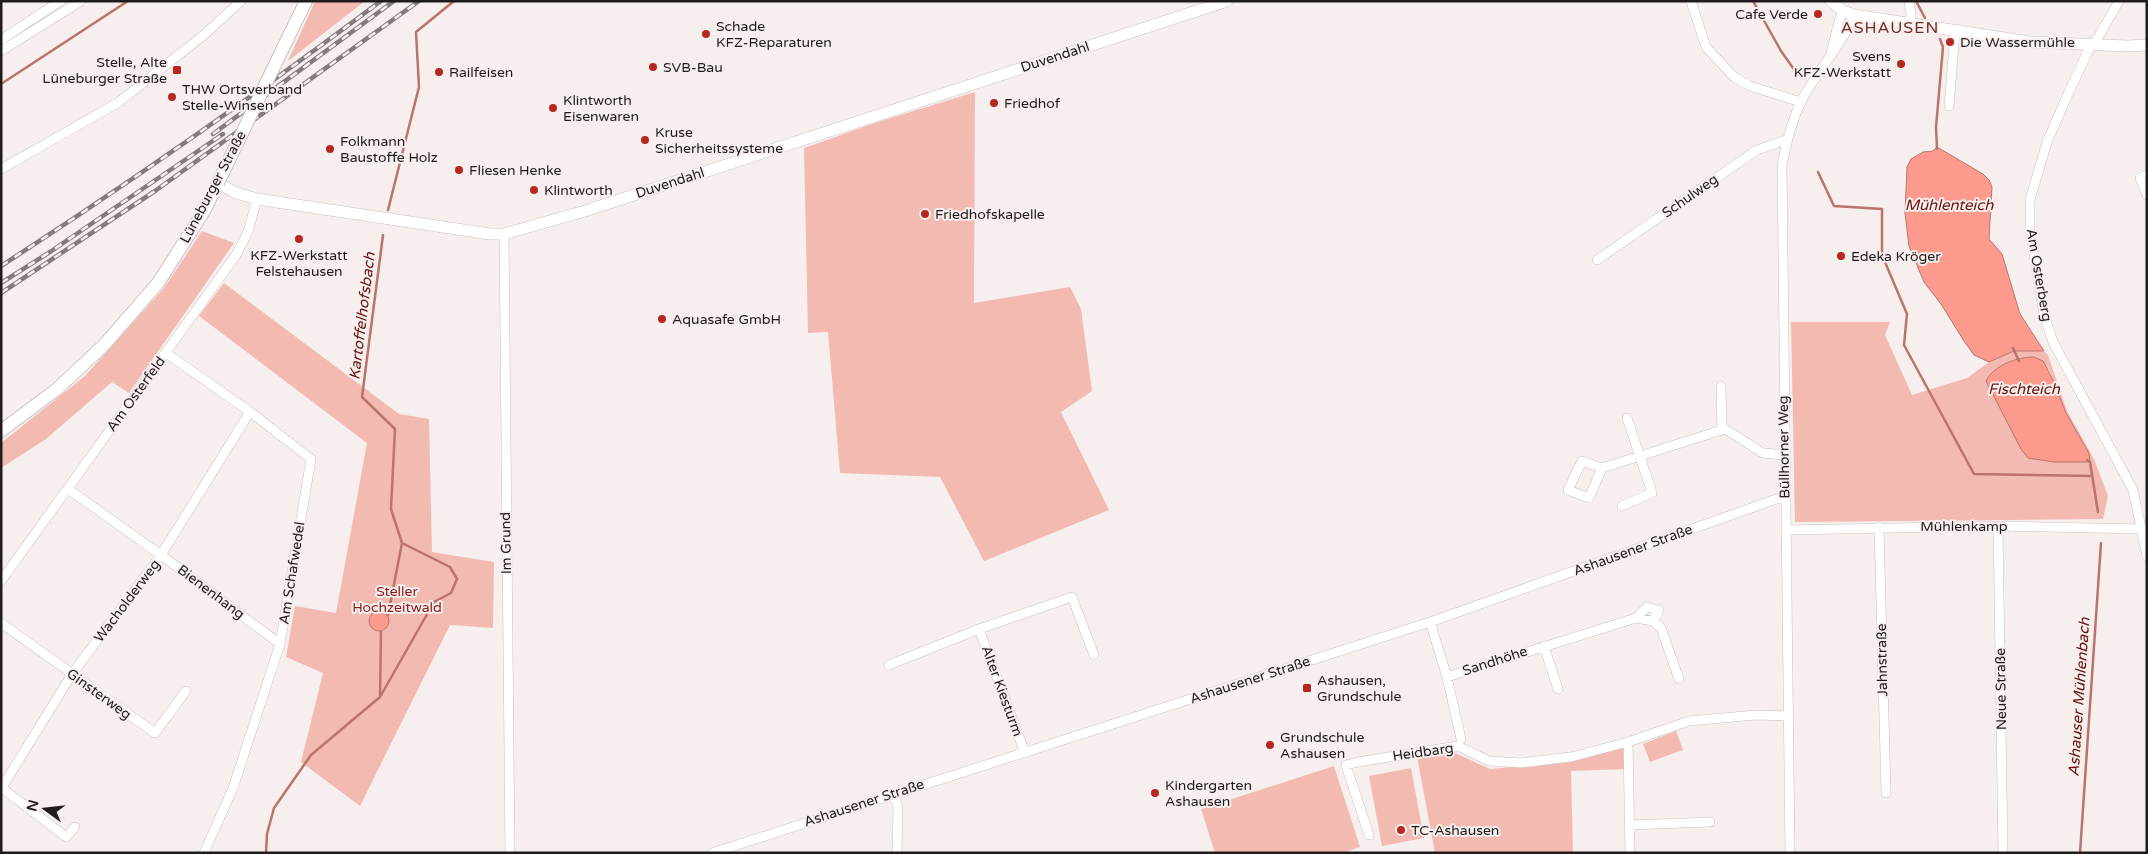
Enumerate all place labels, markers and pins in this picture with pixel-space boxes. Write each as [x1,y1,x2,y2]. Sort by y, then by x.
place label: Cafe Verde [1735,6,1808,23]
marker: Cafe Verde [1812,8,1824,20]
place label: Schade KFZ-Reparaturen [716,18,832,51]
marker: Schade KFZ-Reparaturen [700,28,712,40]
place label: Die Wassermühle [1960,34,2075,51]
marker: Die Wassermühle [1944,36,1956,48]
place label: Svens KFZ-Werkstatt [1794,48,1892,81]
place label: Stelle, Alte Lüneburger Straße [42,54,167,87]
marker: Svens KFZ-Werkstatt [1895,58,1907,70]
place label: SVB-Bau [663,59,723,76]
marker: SVB-Bau [647,61,659,73]
marker: Stelle, Alte Lüneburger Straße [171,64,183,76]
place label: Railfeisen [449,64,513,81]
marker: Railfeisen [433,66,445,78]
place label: THW Ortsverband Stelle-Winsen [182,81,302,114]
marker: THW Ortsverband Stelle-Winsen [166,91,178,103]
place label: Klintworth Eisenwaren [563,92,639,125]
place label: Friedhof [1004,95,1061,112]
marker: Friedhof [988,97,1000,109]
marker: Klintworth Eisenwaren [547,102,559,114]
place label: Kruse Sicherheitssysteme [655,124,783,157]
place label: Folkmann Baustoffe Holz [340,133,438,166]
marker: Kruse Sicherheitssysteme [639,134,651,146]
marker: Folkmann Baustoffe Holz [324,143,336,155]
place label: Fliesen Henke [469,162,561,179]
marker: Fliesen Henke [453,164,465,176]
place label: Klintworth [544,182,613,199]
marker: Klintworth [528,184,540,196]
place label: Friedhofskapelle [935,206,1045,223]
marker: Friedhofskapelle [919,208,931,220]
marker: KFZ-Werkstatt Felstehausen [293,233,305,245]
place label: KFZ-Werkstatt Felstehausen [250,247,348,280]
place label: Edeka Kröger [1851,248,1941,265]
marker: Edeka Kröger [1835,250,1847,262]
place label: Aquasafe GmbH [672,311,781,328]
marker: Aquasafe GmbH [656,313,668,325]
place label: Ashausen, Grundschule [1317,672,1402,705]
marker: Ashausen, Grundschule [1301,682,1313,694]
place label: Grundschule Ashausen [1280,729,1365,762]
marker: Grundschule Ashausen [1264,739,1276,751]
place label: Kindergarten Ashausen [1165,777,1252,810]
marker: Kindergarten Ashausen [1149,787,1161,799]
place label: TC-Ashausen [1411,822,1499,839]
marker: TC-Ashausen [1395,824,1407,836]

